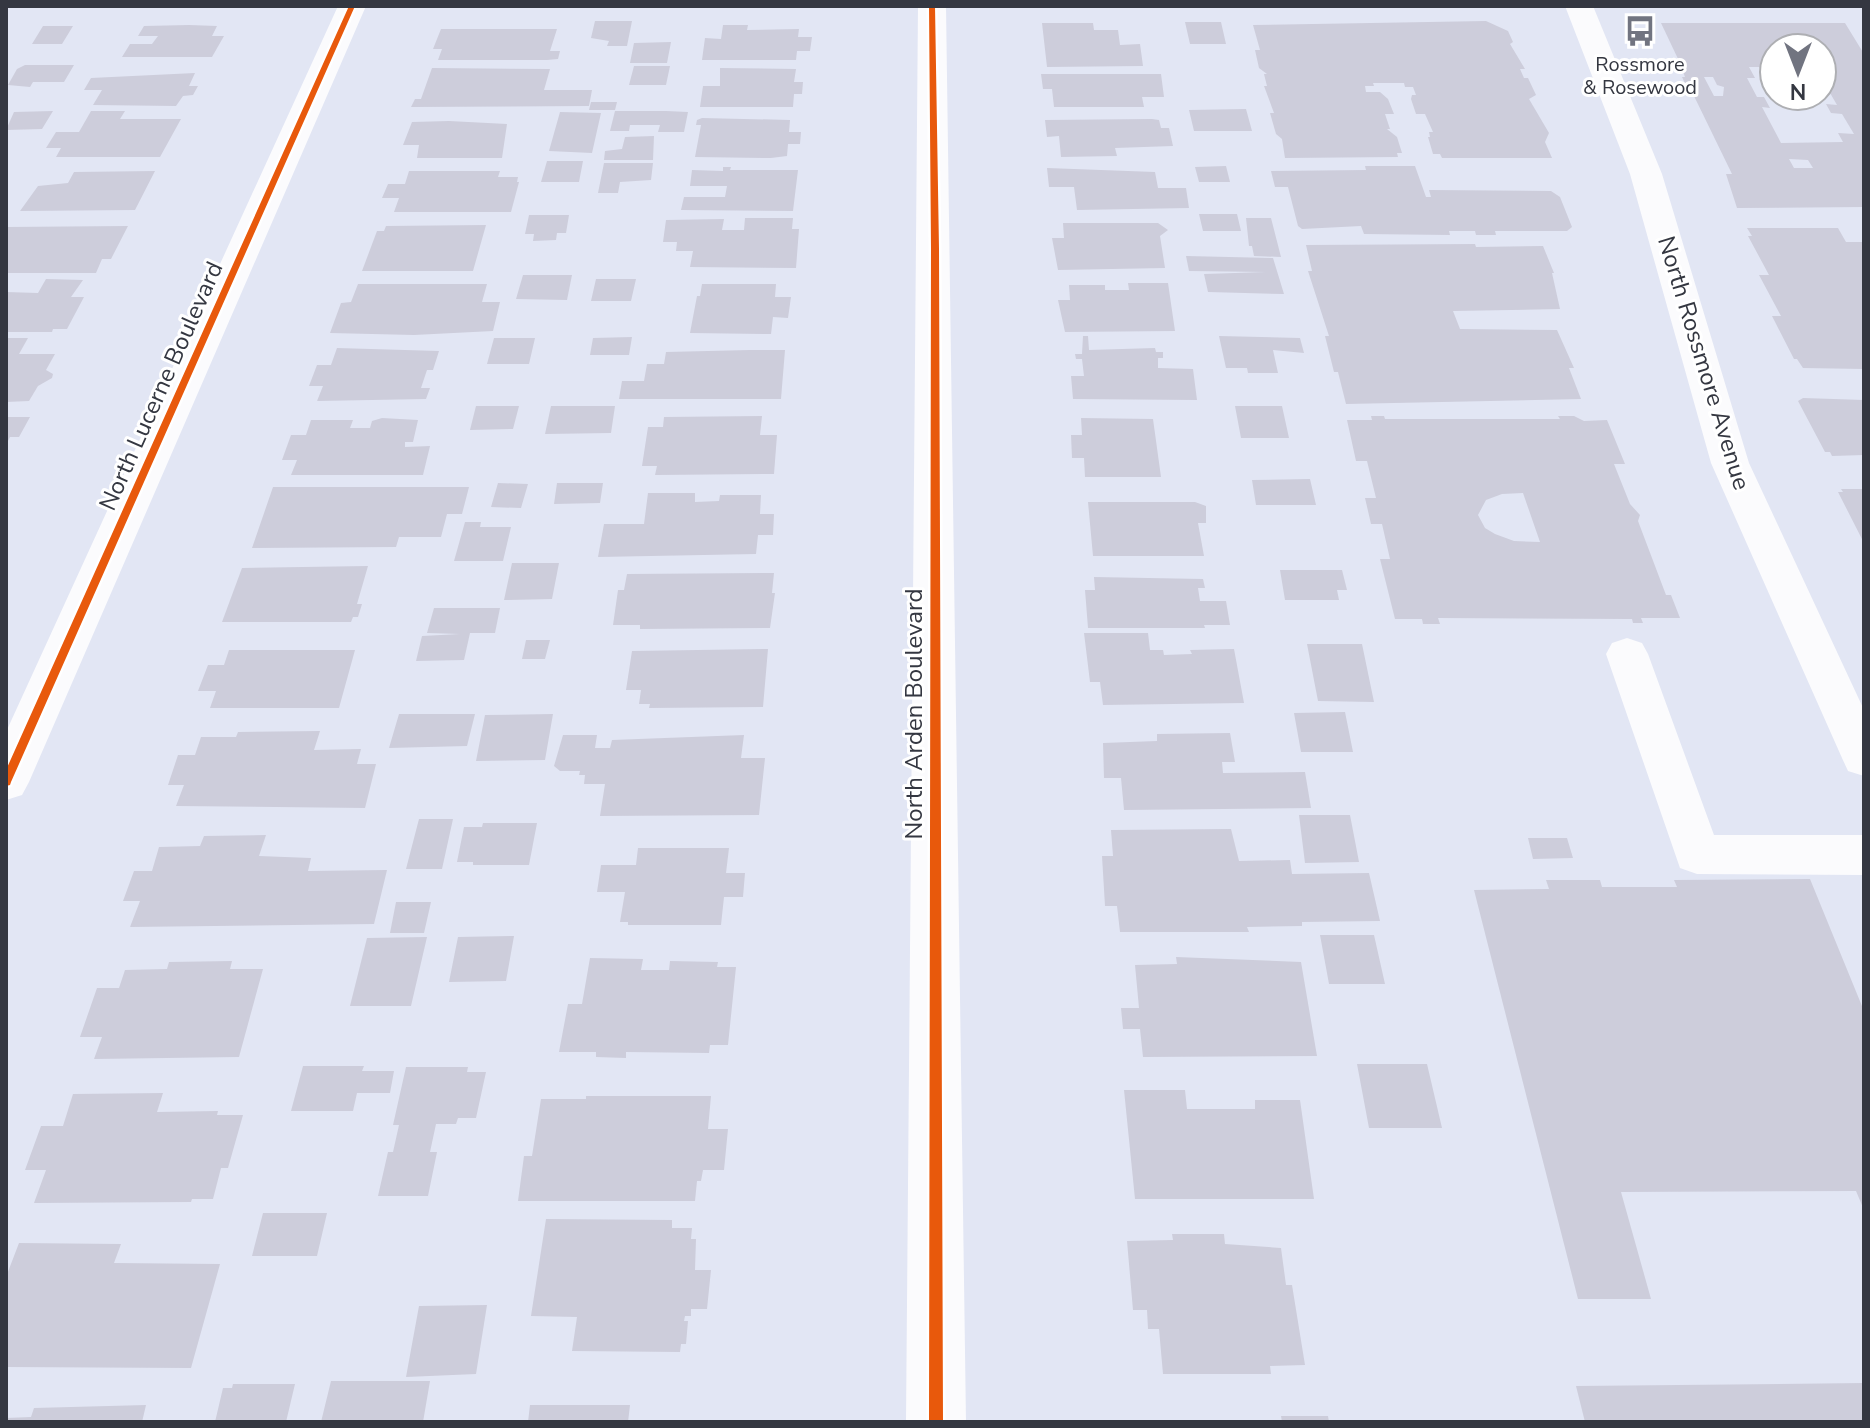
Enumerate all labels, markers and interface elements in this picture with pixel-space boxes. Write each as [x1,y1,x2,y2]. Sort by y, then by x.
bus stop icon: Rossmore & Rosewood [1623,14,1657,48]
north arrow [1758,32,1838,112]
place label: Rossmore & Rosewood [1583,51,1697,101]
text: N [1790,76,1806,106]
street label: North Rossmore Avenue [1650,232,1758,494]
street label: North Lucerne Boulevard [92,256,230,516]
street label: North Arden Boulevard [898,589,930,839]

